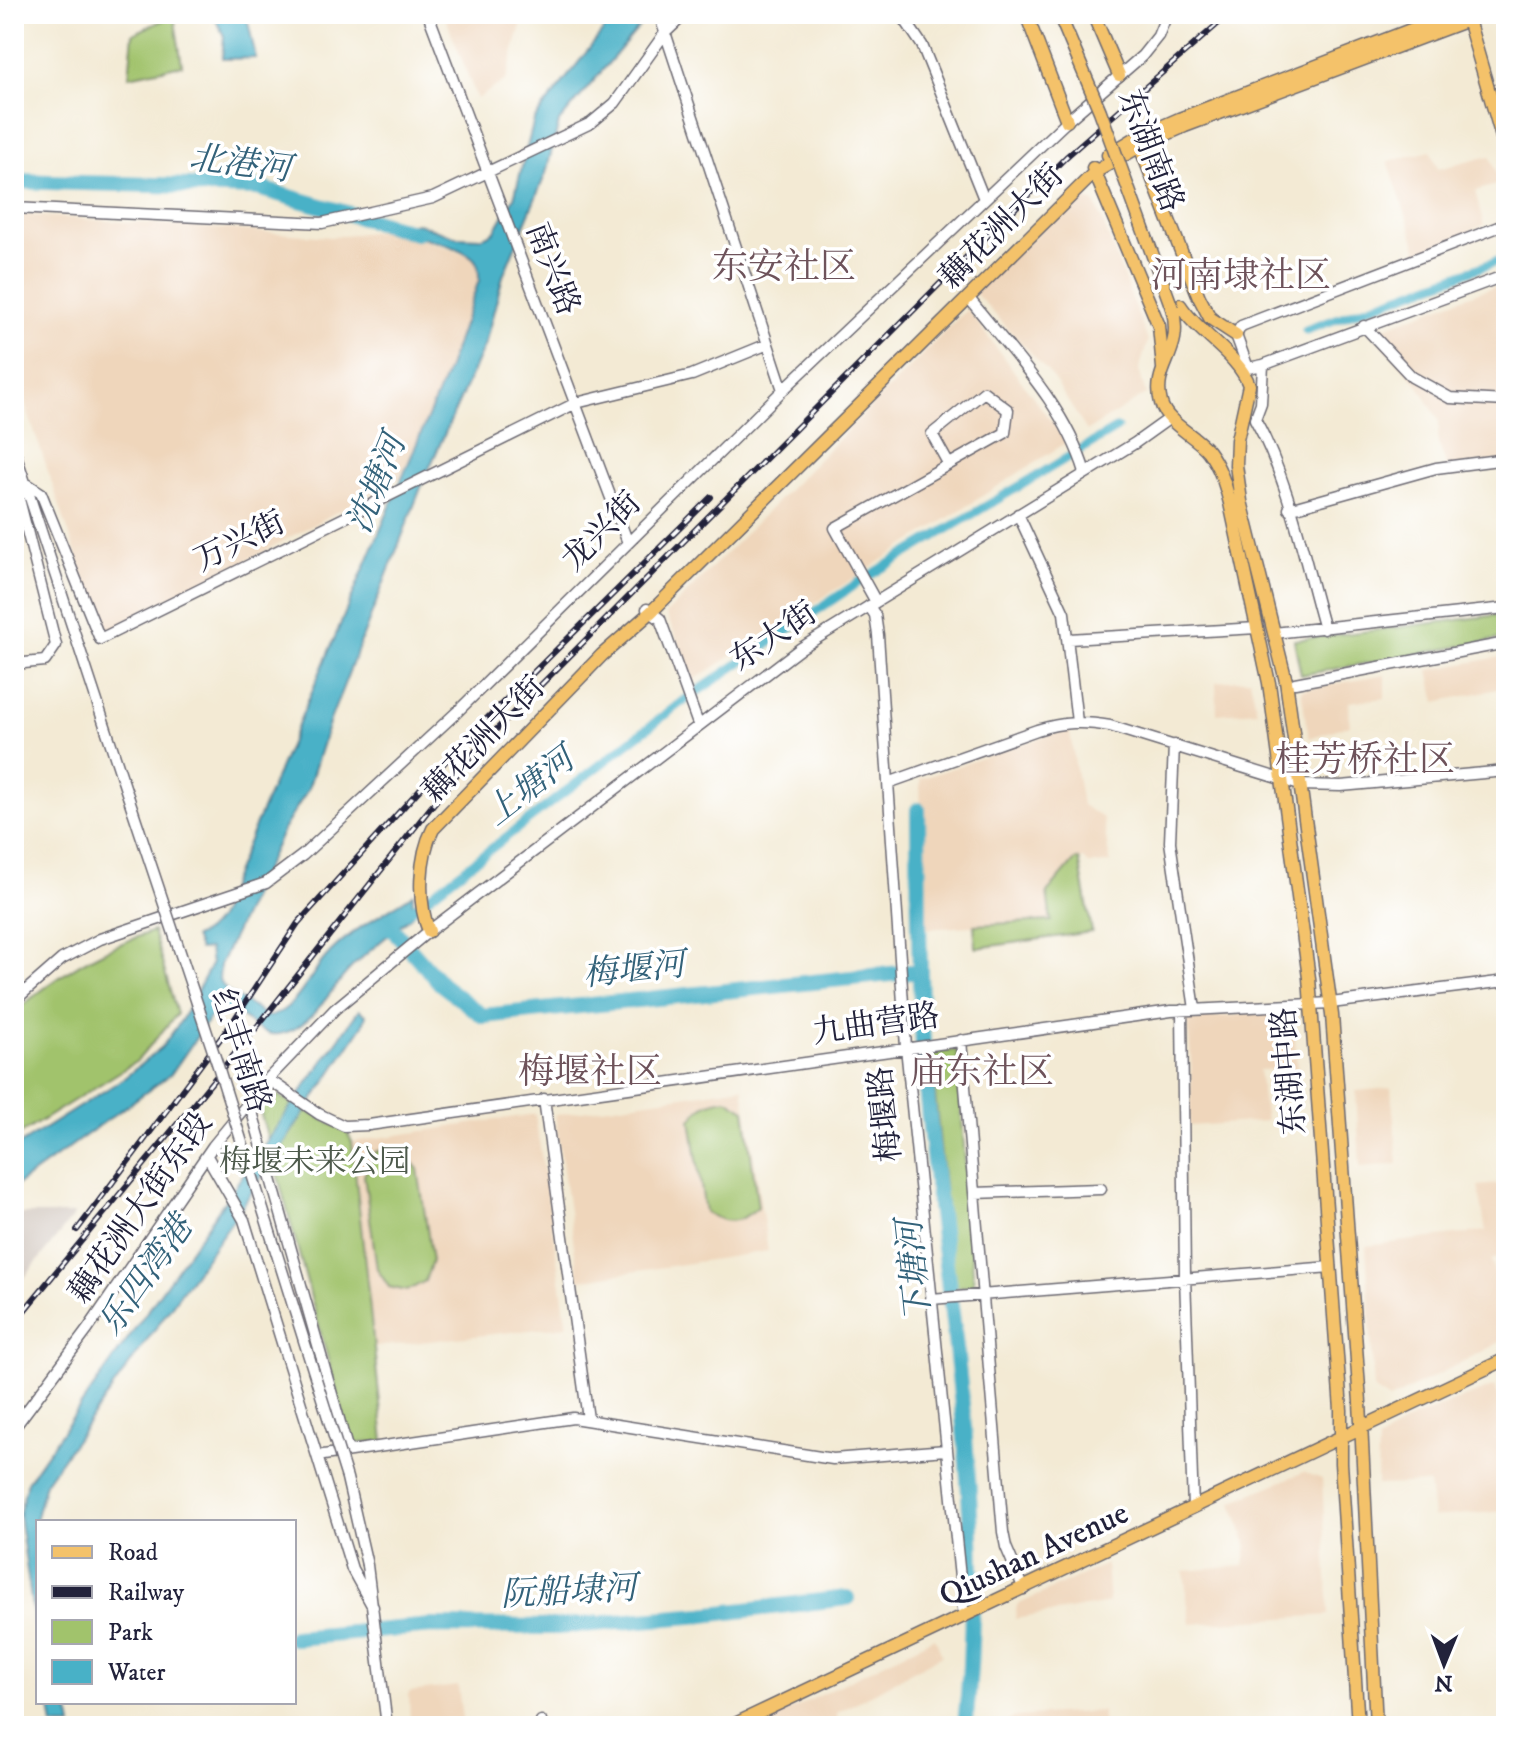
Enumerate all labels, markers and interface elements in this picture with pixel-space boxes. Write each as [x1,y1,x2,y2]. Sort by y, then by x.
street label: 东湖南路 [1108,84,1192,218]
water label: 北港河 [187,137,299,192]
street label: 藕花洲大街 [931,156,1073,298]
street label: 南兴路 [516,217,588,321]
district label: 东安社区 [712,245,856,290]
district label: 河南埭社区 [1151,254,1331,299]
water label: 沈塘河 [338,423,418,539]
street label: 龙兴街 [554,484,650,580]
street label: 万兴街 [188,503,292,581]
street label: 东大街 [723,594,825,680]
street label: 藕花洲大街 [414,669,554,811]
water label: 上塘河 [477,735,588,835]
district label: 桂芳桥社区 [1275,738,1455,783]
water label: 梅堰河 [581,943,693,996]
street label: 红丰南路 [201,984,279,1118]
street label: 九曲营路 [810,996,942,1054]
street label: 东湖中路 [1264,1005,1316,1137]
district label: 梅堰社区 [518,1050,662,1095]
district label: 庙东社区 [910,1050,1054,1095]
street label: 梅堰路 [861,1064,911,1164]
street label: 藕花洲大街东段 [60,1105,222,1311]
park label: 梅堰未来公园 [219,1143,411,1183]
water label: 乐四湾港 [90,1205,204,1344]
water label: 下塘河 [888,1212,941,1324]
street label: Qiushan Avenue [933,1494,1135,1616]
legend [36,1520,296,1704]
text: Road [108,1538,158,1568]
water label: 阮船埭河 [500,1567,644,1617]
text: Railway [108,1578,185,1608]
text: Park [108,1618,153,1648]
north arrow [1404,1624,1484,1704]
text: Water [107,1658,165,1688]
text: N [1434,1669,1453,1696]

